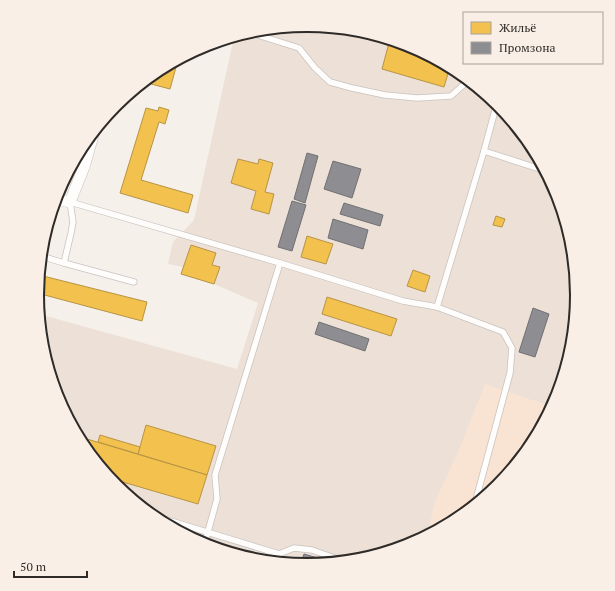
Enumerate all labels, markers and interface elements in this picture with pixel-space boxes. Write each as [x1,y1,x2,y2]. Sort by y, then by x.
legend [463,12,603,64]
text: Жильё [499,20,536,35]
text: Промзона [499,40,556,55]
scale bar [14,553,87,579]
text: 50 m [20,559,47,574]

